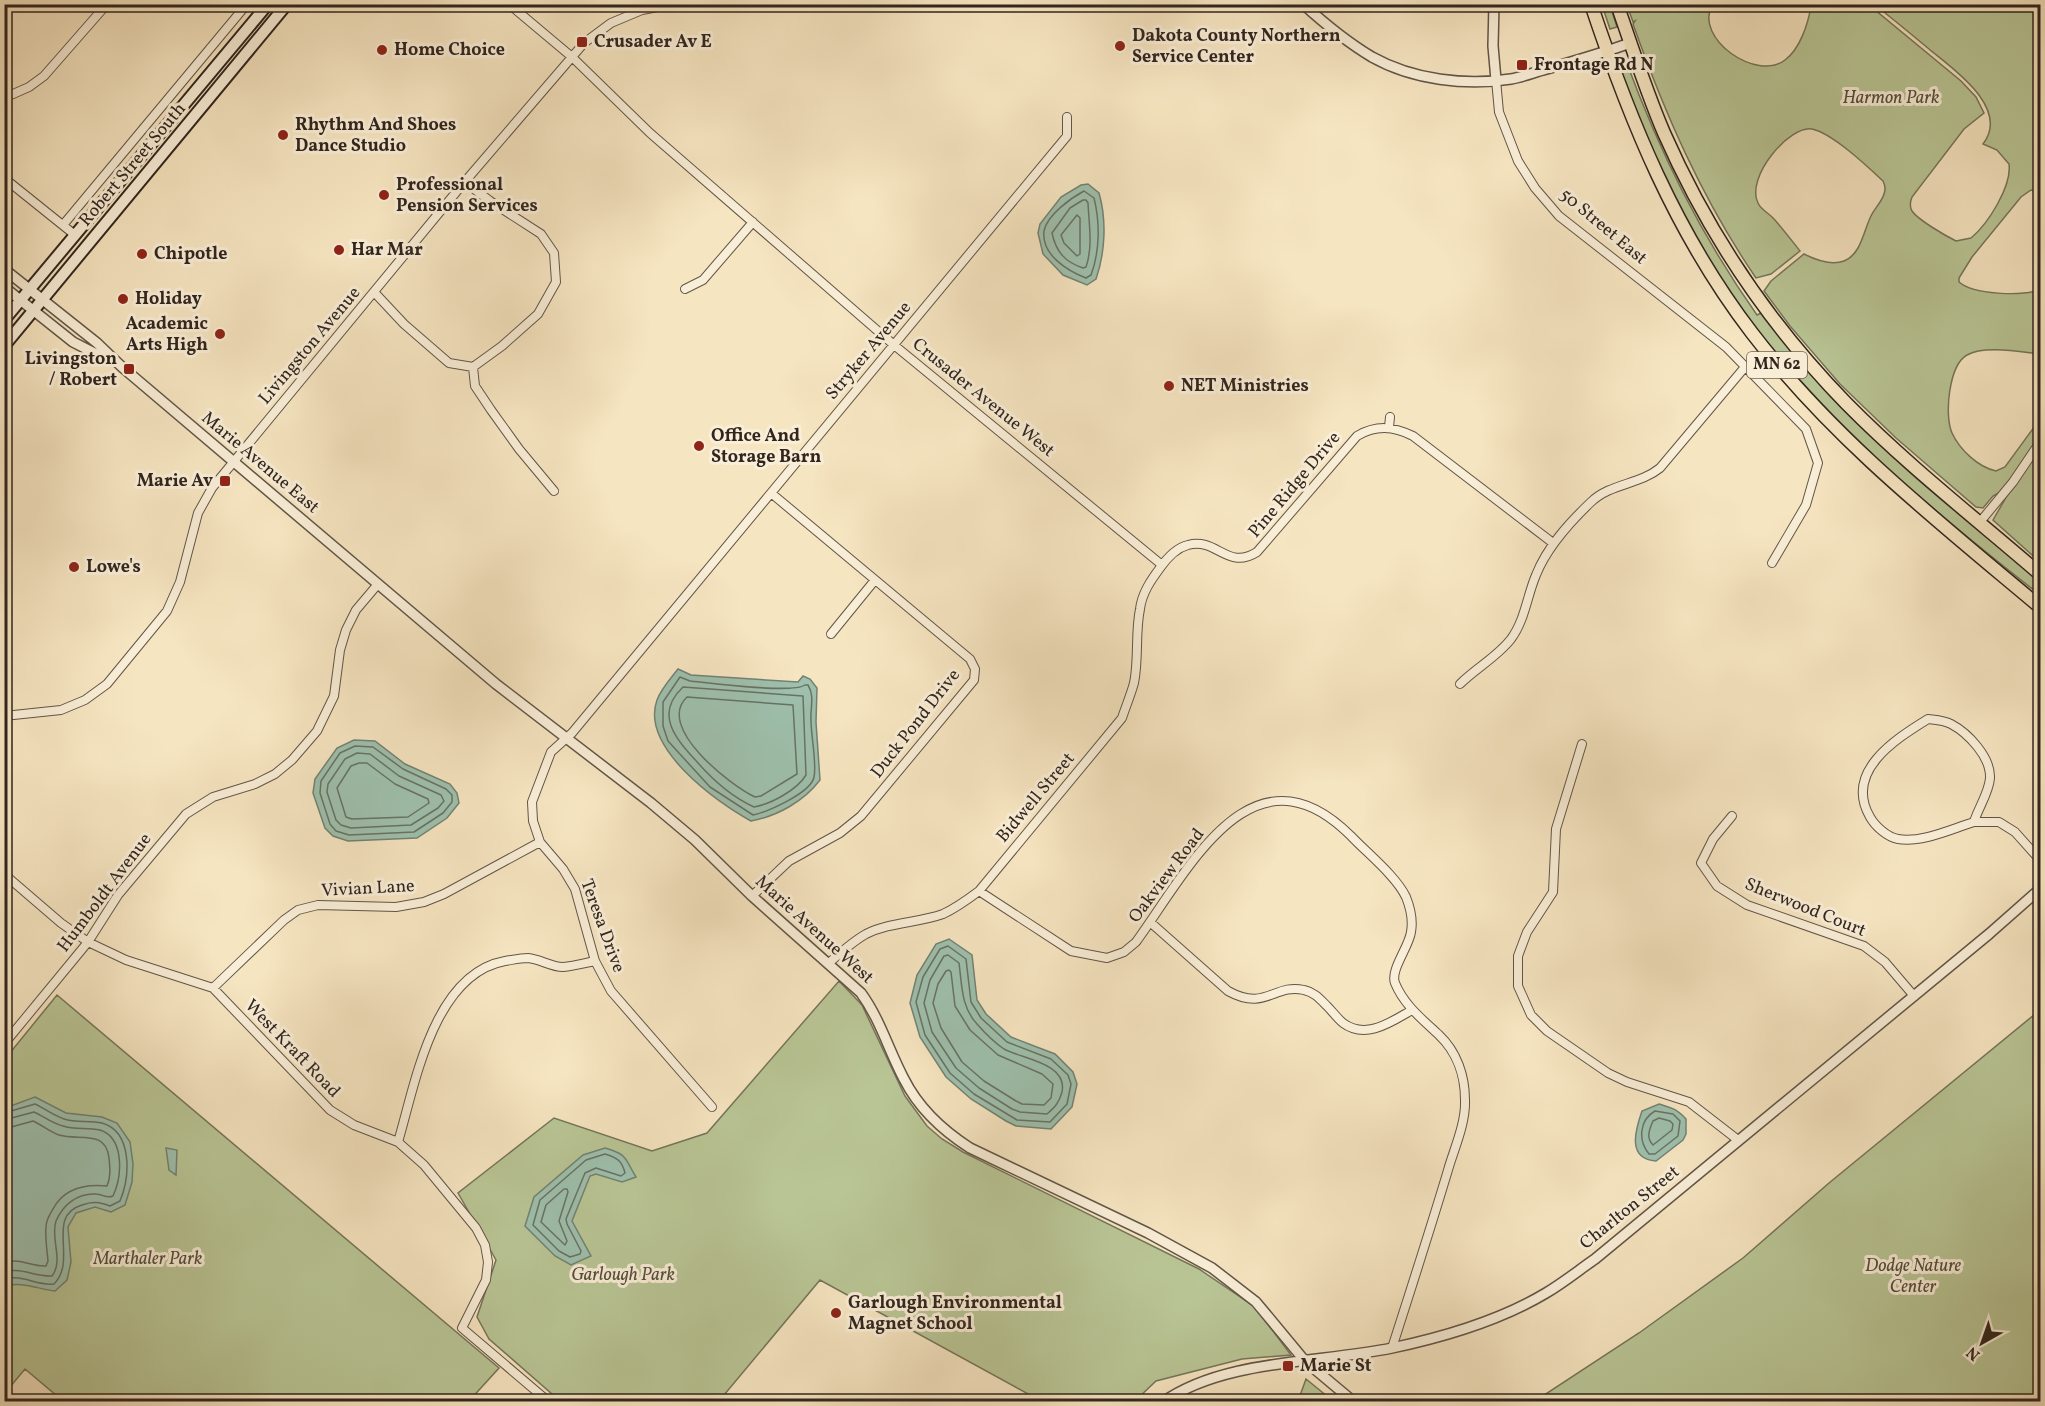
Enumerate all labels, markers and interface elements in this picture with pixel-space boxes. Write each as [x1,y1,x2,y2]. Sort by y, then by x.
place label: Dakota County Northern Service Center [1132,24,1341,70]
place label: Crusader Av E [594,30,712,55]
marker: Crusader Av E [575,35,589,49]
place label: Home Choice [394,38,505,63]
marker: Dakota County Northern Service Center [1113,39,1127,53]
marker: Home Choice [375,43,389,57]
place label: Frontage Rd N [1534,53,1654,78]
marker: Frontage Rd N [1515,58,1529,72]
park label: Harmon Park [1843,86,1939,111]
street label: Robert Street South [74,98,192,232]
place label: Rhythm And Shoes Dance Studio [295,113,456,159]
marker: Rhythm And Shoes Dance Studio [276,128,290,142]
place label: Professional Pension Services [396,173,538,219]
street label: 50 Street East [1554,183,1652,271]
marker: Professional Pension Services [377,188,391,202]
place label: Har Mar [351,238,423,263]
place label: Chipotle [154,242,227,267]
marker: Har Mar [332,243,346,257]
marker: Chipotle [135,247,149,261]
street label: Livingston Avenue [253,282,367,410]
place label: Holiday [135,287,202,312]
marker: Holiday [116,292,130,306]
street label: Stryker Avenue [820,296,918,406]
place label: Academic Arts High [125,312,208,358]
marker: Academic Arts High [213,327,227,341]
street label: Crusader Avenue West [906,333,1060,463]
place label: Livingston / Robert [25,347,117,393]
road number: MN 62 [1747,352,1807,378]
marker: Livingston / Robert [122,362,136,376]
place label: NET Ministries [1181,374,1309,399]
marker: NET Ministries [1162,379,1176,393]
street label: Marie Avenue East [196,406,324,520]
place label: Office And Storage Barn [711,424,821,470]
street label: Pine Ridge Drive [1243,426,1347,544]
marker: Office And Storage Barn [692,439,706,453]
place label: Marie Av [137,469,213,494]
marker: Marie Av [218,474,232,488]
place label: Lowe's [86,555,141,580]
marker: Lowe's [67,560,81,574]
street label: Duck Pond Drive [865,664,967,784]
street label: Bidwell Street [991,748,1081,848]
street label: Oakview Road [1123,823,1211,929]
street label: Humboldt Avenue [52,828,158,958]
street label: Marie Avenue West [749,870,879,990]
street label: Sherwood Court [1741,872,1869,944]
street label: Vivian Lane [321,874,415,904]
street label: Teresa Drive [573,876,631,976]
street label: West Kraft Road [239,994,345,1104]
street label: Charlton Street [1575,1160,1685,1256]
park label: Marthaler Park [93,1247,202,1272]
park label: Dodge Nature Center [1865,1254,1961,1300]
park label: Garlough Park [571,1263,675,1288]
place label: Garlough Environmental Magnet School [848,1291,1062,1337]
marker: Garlough Environmental Magnet School [829,1306,843,1320]
north arrow [1952,1313,2012,1373]
text: N [1962,1341,1985,1365]
place label: Marie St [1300,1354,1372,1379]
marker: Marie St [1281,1359,1295,1373]

